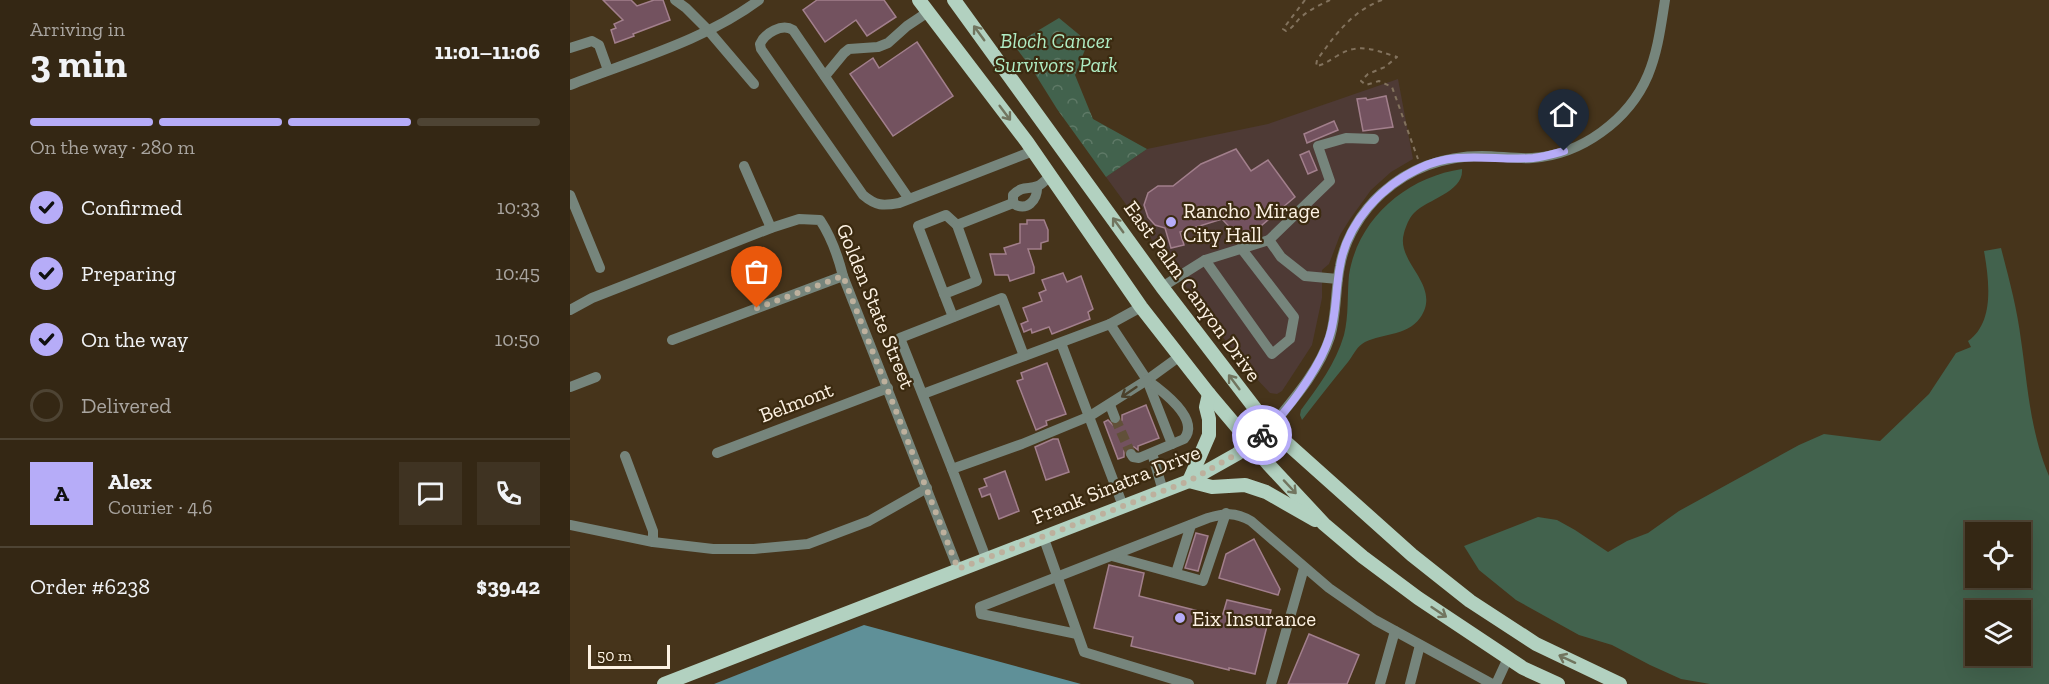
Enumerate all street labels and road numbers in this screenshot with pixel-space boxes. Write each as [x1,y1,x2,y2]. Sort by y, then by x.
street label: East Palm Canyon Drive [1119,196,1267,386]
street label: Golden State Street [831,220,921,392]
street label: Belmont [756,376,837,427]
street label: Frank Sinatra Drive [1029,439,1204,529]

